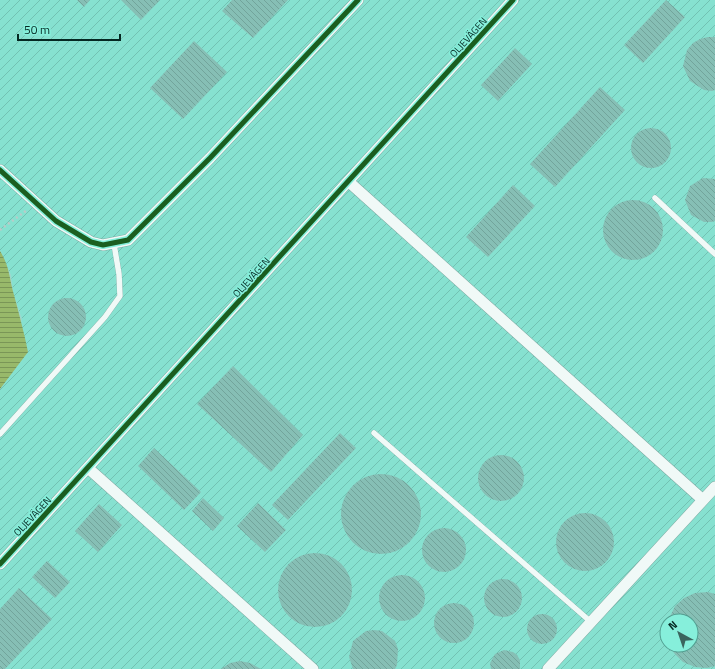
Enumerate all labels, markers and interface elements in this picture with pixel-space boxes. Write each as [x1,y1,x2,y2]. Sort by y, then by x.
street label: OLJEVÄGEN [446,14,491,61]
scale bar [18,16,120,42]
text: 50 m [24,20,50,39]
street label: OLJEVÄGEN [229,254,274,301]
street label: OLJEVÄGEN [10,493,55,540]
north arrow [659,613,699,653]
text: N [665,617,681,634]

